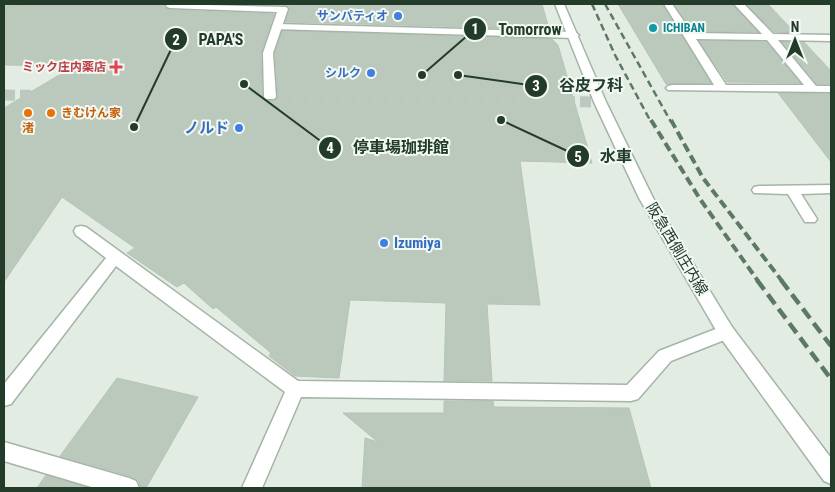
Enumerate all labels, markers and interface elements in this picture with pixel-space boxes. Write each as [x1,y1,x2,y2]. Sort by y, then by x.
place label: サンパティオ [317,9,388,23]
marker: サンパティオ [392,10,404,22]
callout: Tomorrow [463,13,571,44]
north arrow [770,15,820,65]
text: N [791,19,799,35]
text: 1 [471,20,479,38]
text: Tomorrow [498,20,562,39]
place label: ICHIBAN [663,21,705,35]
marker: ICHIBAN [647,22,659,34]
callout: PAPA'S [164,24,253,55]
text: PAPA'S [199,30,244,49]
text: 2 [172,31,180,49]
place label: ミック庄内薬店 [22,60,106,74]
marker: ミック庄内薬店 [110,61,122,73]
place label: シルク [325,66,361,80]
marker: シルク [365,67,377,79]
callout: 谷皮フ科 [524,70,633,101]
text: 谷皮フ科 [559,76,623,95]
text: 3 [532,77,540,95]
place label: きむけん家 [61,106,121,120]
marker: 渚 [22,107,34,119]
marker: きむけん家 [45,107,57,119]
place label: ノルド [184,119,229,137]
place label: 渚 [22,121,34,135]
marker: ノルド [233,122,245,134]
callout: 停車場珈琲館 [318,132,459,163]
text: 停車場珈琲館 [353,138,449,157]
text: 4 [326,139,334,157]
callout: 水車 [565,141,642,172]
text: 水車 [600,147,632,166]
text: 5 [574,148,582,166]
street label: 阪急西側庄内線 [642,199,712,299]
place label: Izumiya [394,234,441,252]
marker: Izumiya [378,237,390,249]

